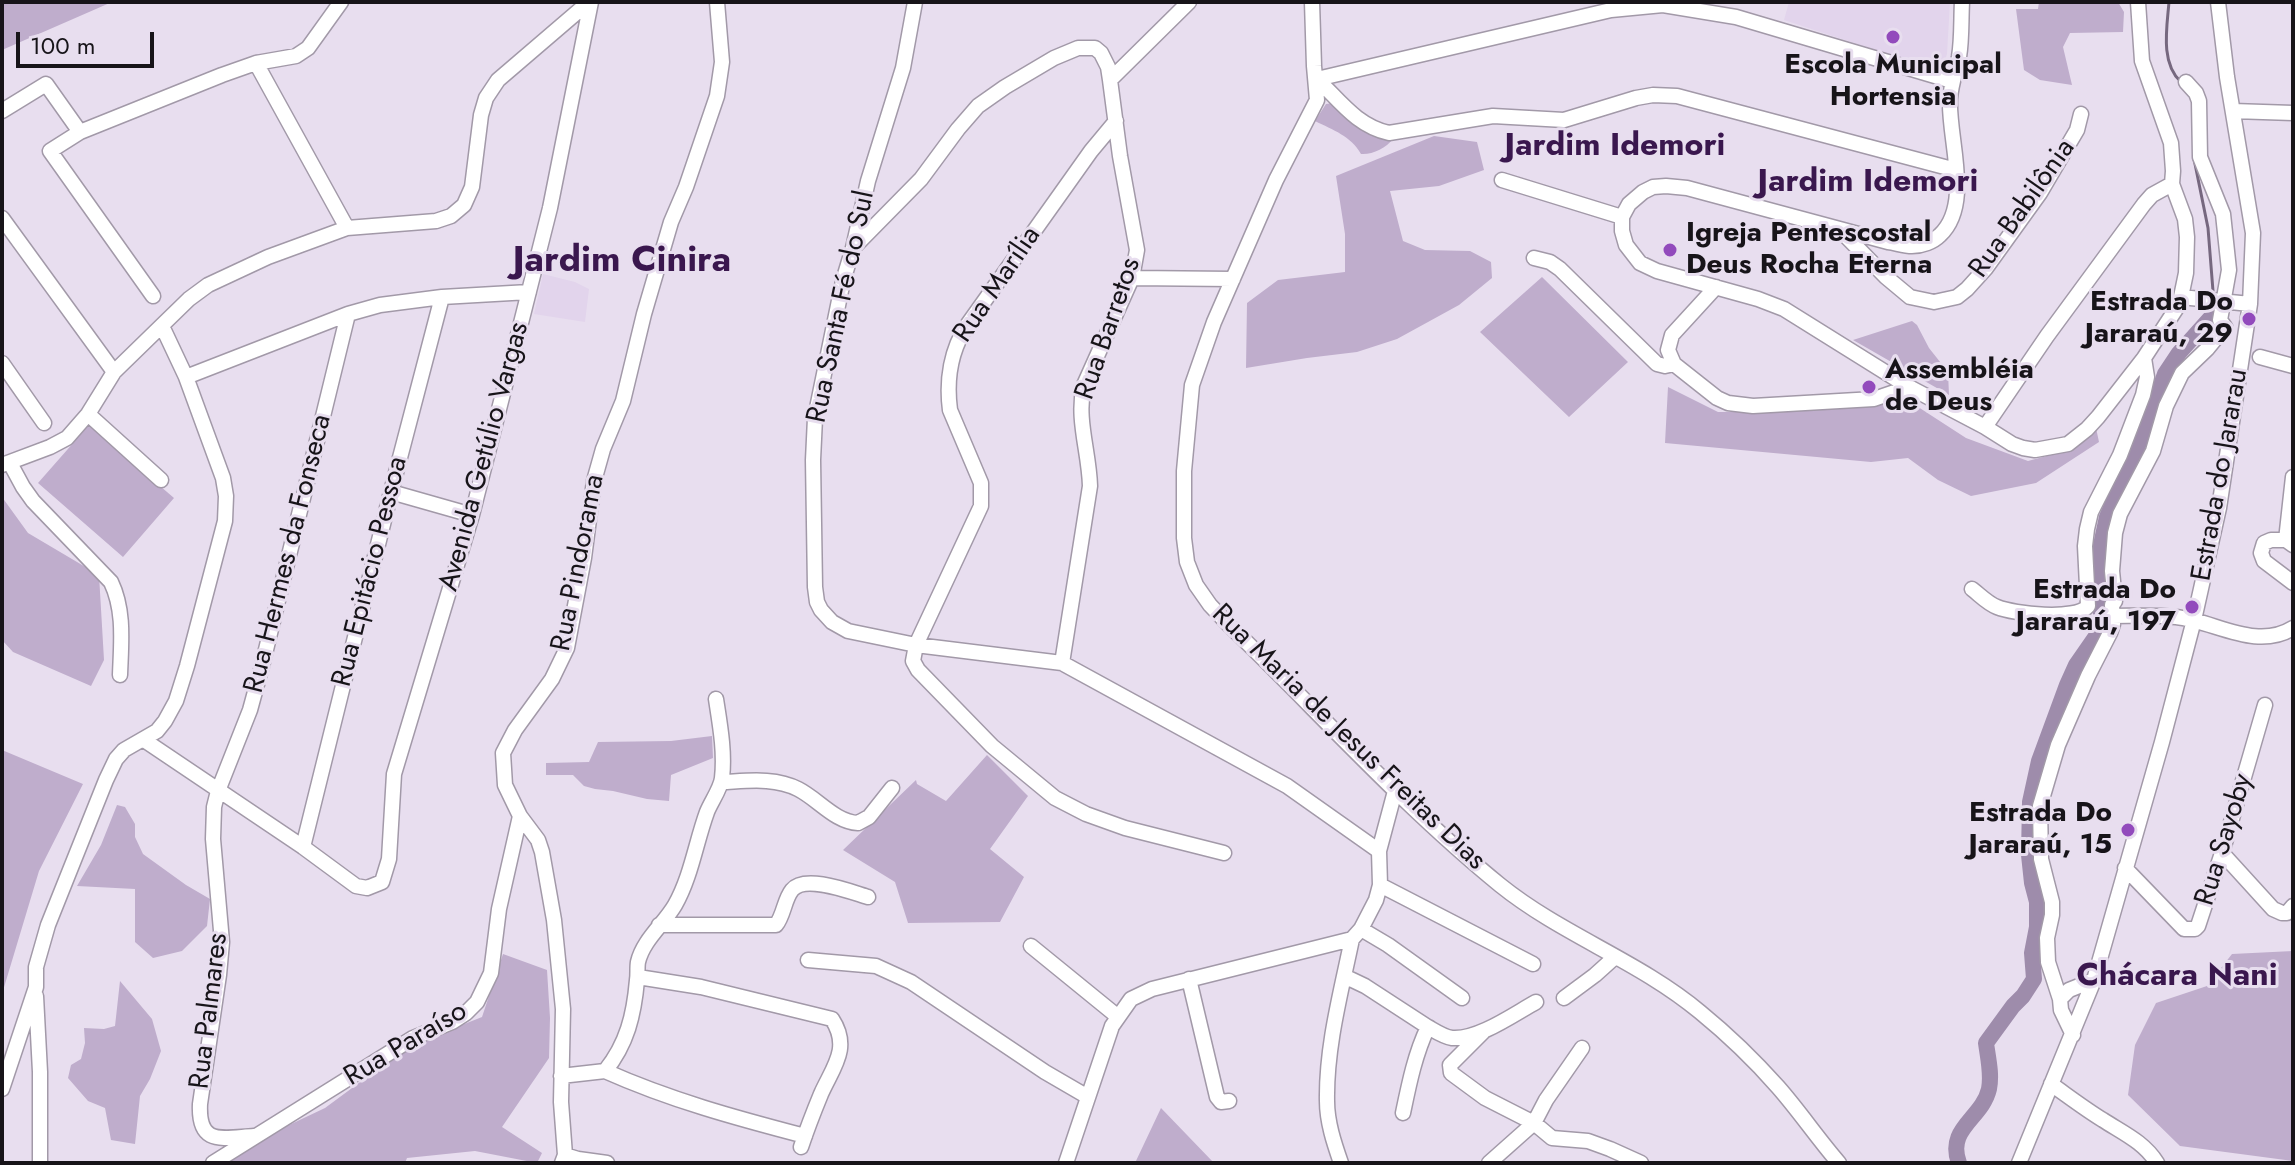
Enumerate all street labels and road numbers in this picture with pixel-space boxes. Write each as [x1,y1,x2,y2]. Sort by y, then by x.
street label: Rua Babilônia [1963,133,2083,285]
street label: Rua Santa Fé do Sul [801,188,883,426]
street label: Rua Marília [947,221,1049,349]
street label: Rua Barretos [1069,254,1149,404]
street label: Avenida Getúlio Vargas [433,319,537,595]
street label: Estrada do Jararau [2186,366,2256,584]
street label: Rua Hermes da Fonseca [238,411,340,697]
street label: Rua Epitácio Pessoa [326,454,416,690]
street label: Rua Pindorama [545,472,613,654]
street label: Rua Maria de Jesus Freitas Dias [1204,598,1492,878]
street label: Rua Sayoby [2189,770,2261,910]
street label: Rua Palmares [184,931,236,1091]
street label: Rua Paraíso [339,995,473,1095]

